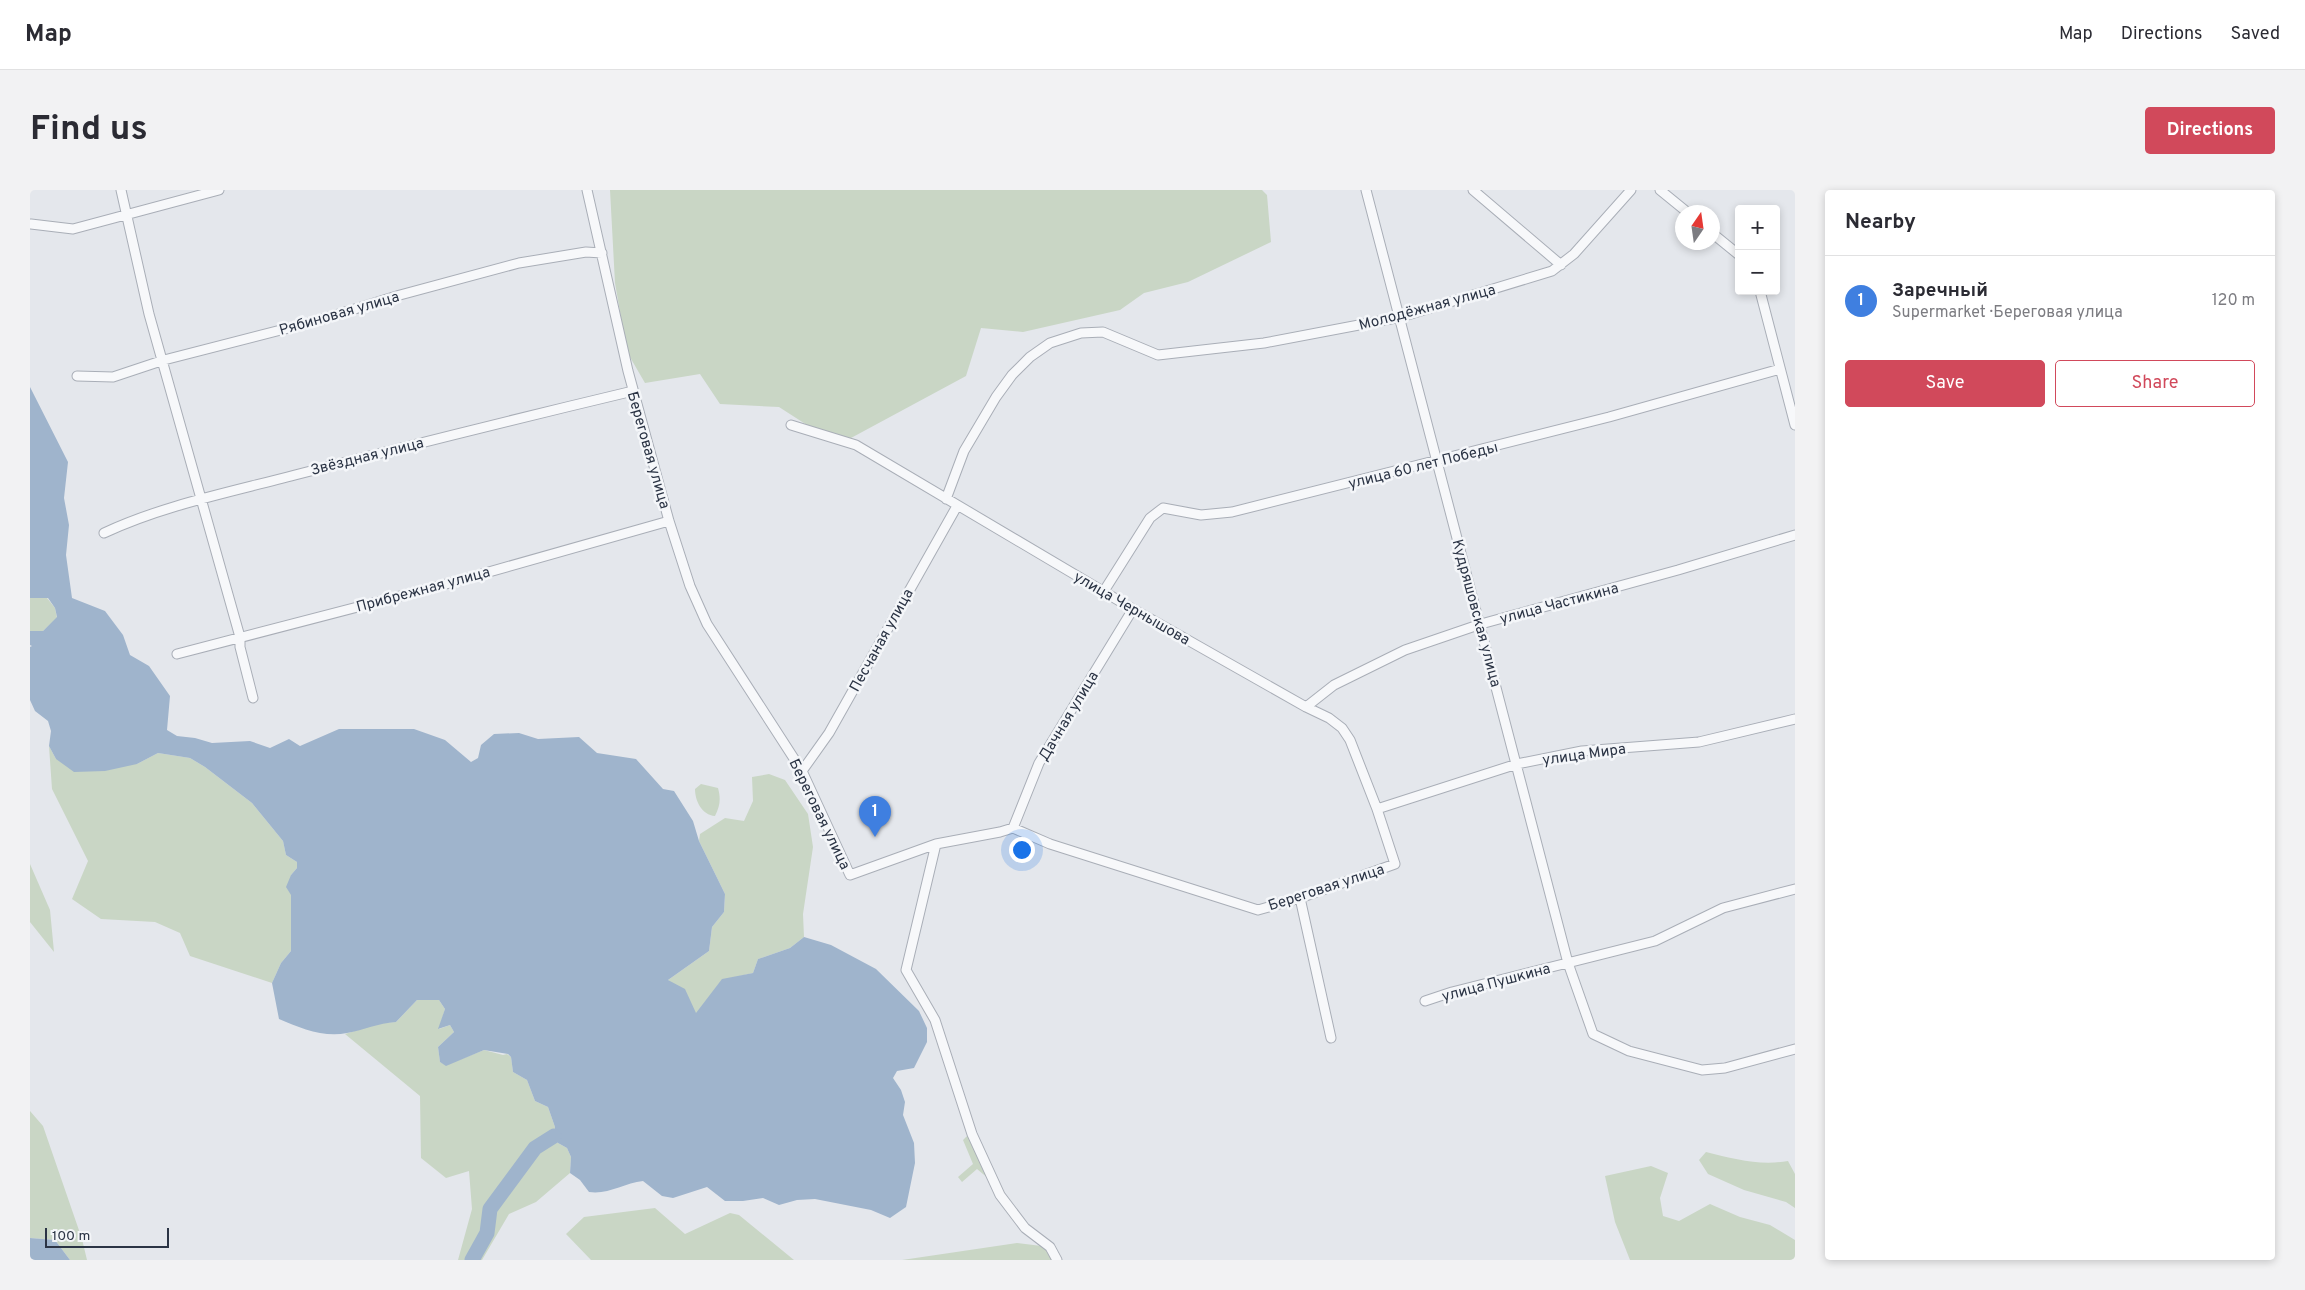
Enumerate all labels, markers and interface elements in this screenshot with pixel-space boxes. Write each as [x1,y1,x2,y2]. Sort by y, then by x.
text: Map [25,20,72,50]
text: Map [2059,23,2093,46]
text: Directions [2121,23,2203,46]
text: Saved [2231,23,2280,46]
button: Directions [2145,107,2275,154]
text: Find us [30,108,148,152]
north arrow [1675,205,1720,250]
map controls [1735,205,1780,295]
button: + [1735,205,1780,250]
text: Nearby [1845,209,1916,236]
button: − [1735,250,1780,295]
text: Заречный [1892,279,1988,303]
street label: Молодёжная улица [1357,281,1498,336]
street label: Рябиновая улица [277,288,402,341]
text: 1 [1858,291,1864,311]
text: 120 m [2212,291,2255,311]
text: Supermarket · Береговая улица [1892,303,2123,323]
button: Save [1845,360,2045,407]
button: Share [2055,360,2255,407]
street label: Береговая улица [622,390,673,511]
street label: Звёздная улица [309,434,426,481]
street label: улица 60 лет Победы [1346,439,1500,494]
street label: Кудряшовская улица [1447,537,1504,689]
street label: Прибрежная улица [354,563,492,617]
street label: улица Чернышова [1070,568,1193,650]
street label: улица Частикина [1498,579,1621,629]
street label: Песчаная улица [846,586,918,696]
street label: Дачная улица [1035,668,1104,765]
street label: улица Мира [1541,740,1627,771]
street label: Береговая улица [784,756,854,873]
pin: 1 [859,796,891,837]
your location [1009,837,1035,863]
street label: Береговая улица [1266,861,1387,916]
street label: улица Пушкина [1440,960,1553,1007]
scale bar [45,1225,169,1248]
text: 100 m [52,1228,90,1245]

